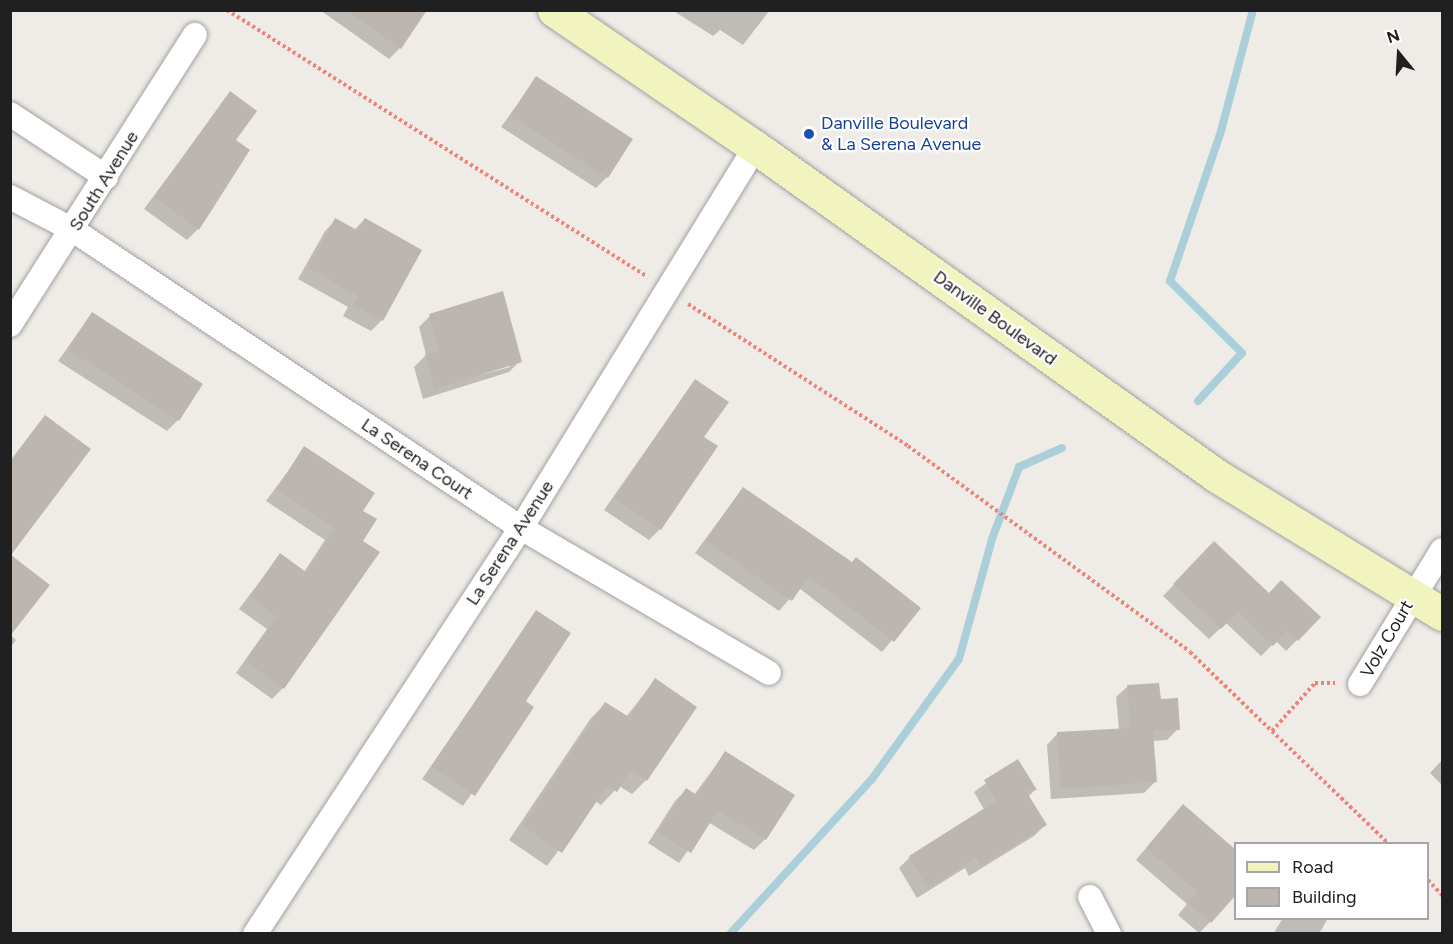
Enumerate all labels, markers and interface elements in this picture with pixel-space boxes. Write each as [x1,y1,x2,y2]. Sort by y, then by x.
north arrow [1369,24,1429,84]
text: N [1384,25,1402,47]
place label: Danville Boulevard & La Serena Avenue [821,113,981,156]
street label: South Avenue [65,127,143,235]
marker: Danville Boulevard & La Serena Avenue [802,127,816,141]
street label: Danville Boulevard [929,266,1061,370]
street label: La Serena Court [357,414,477,504]
street label: La Serena Avenue [462,477,558,609]
street label: Volz Court [1356,596,1418,682]
legend [1234,842,1429,920]
text: Road [1292,856,1333,878]
text: Building [1292,886,1357,908]

